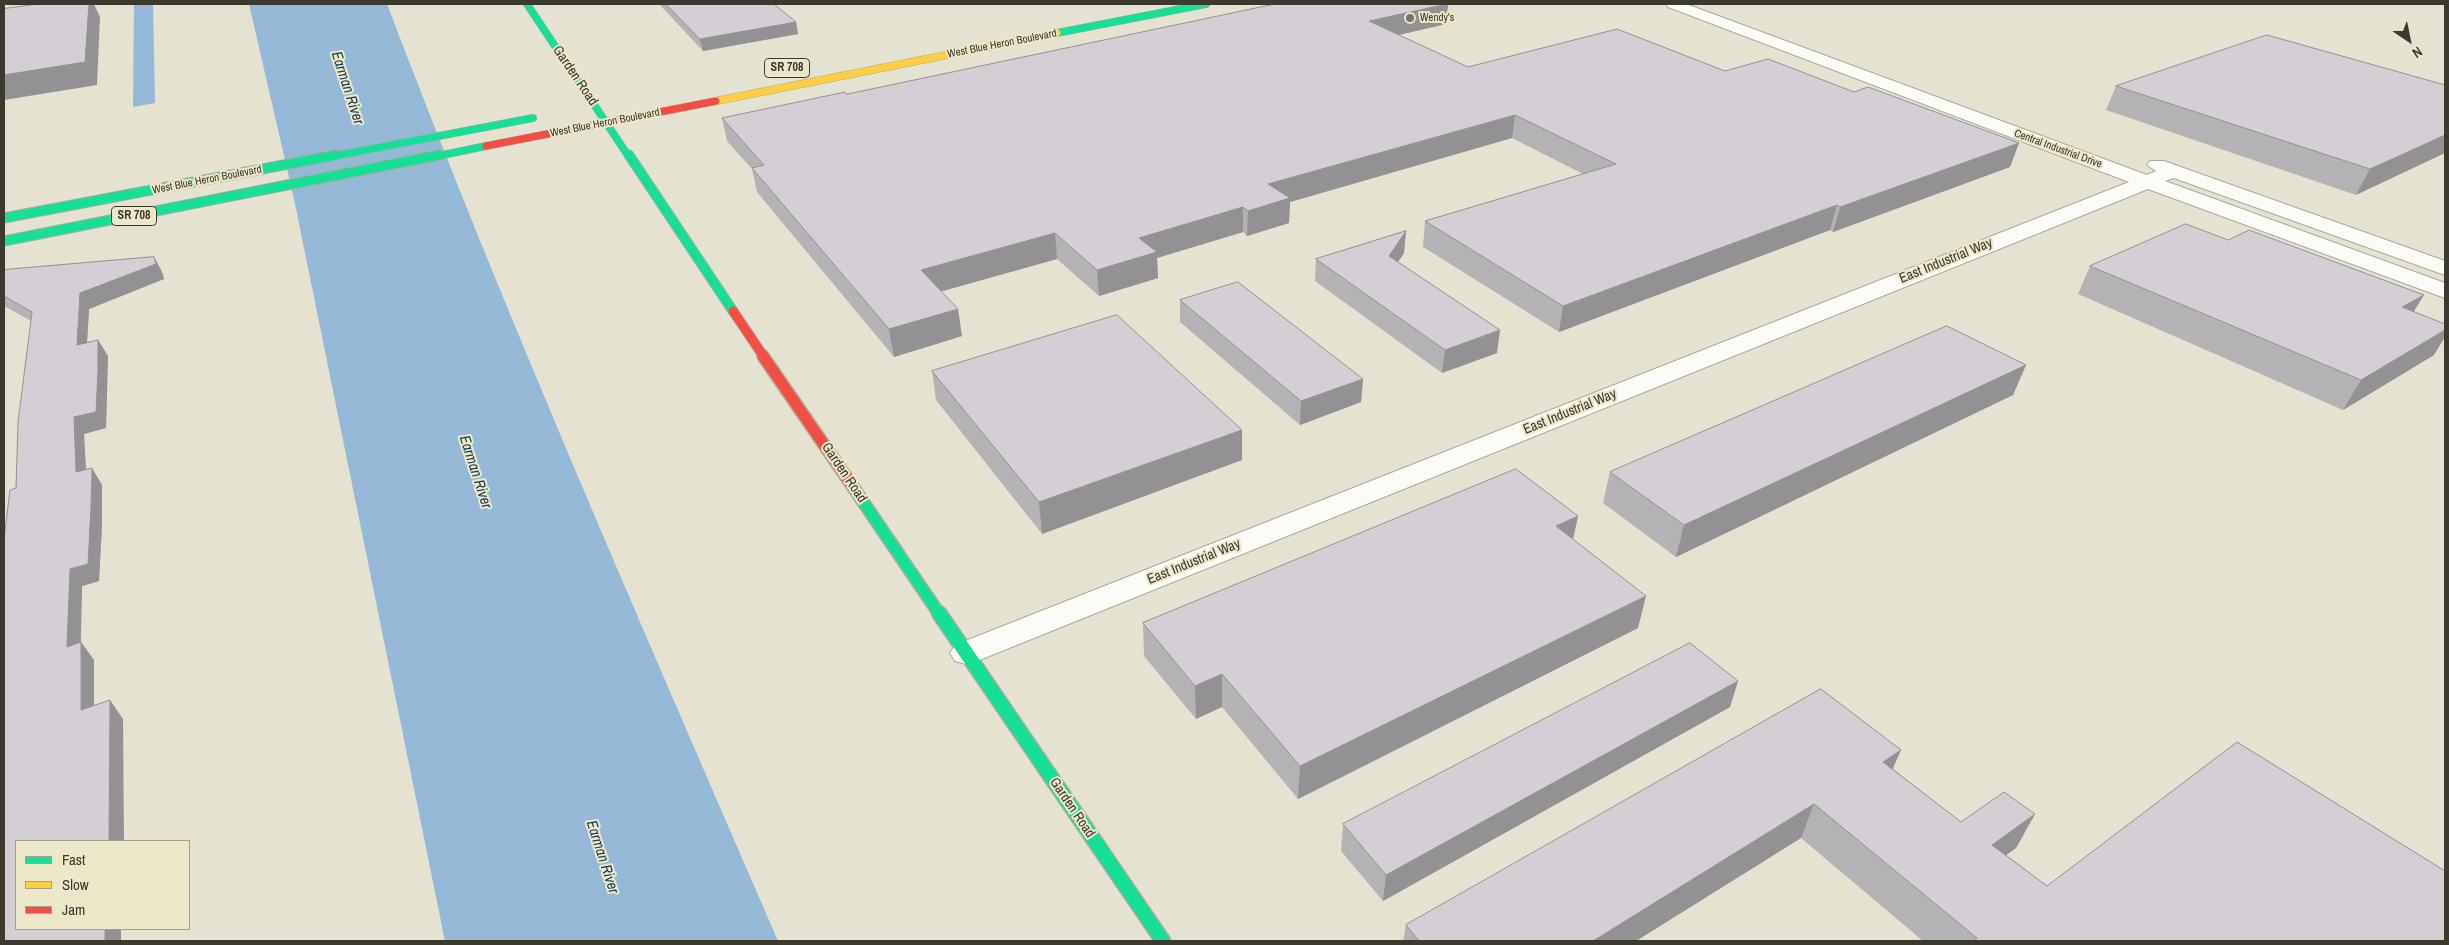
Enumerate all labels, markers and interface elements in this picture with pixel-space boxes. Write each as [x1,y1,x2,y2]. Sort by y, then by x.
place label: Wendy's [1420,11,1454,25]
marker: Wendy's [1404,12,1416,24]
north arrow [2384,15,2434,65]
street label: West Blue Heron Boulevard [946,27,1058,61]
street label: Garden Road [549,43,601,109]
text: N [2409,43,2426,62]
water label: Earman River [327,49,367,127]
road number: SR 708 [764,58,810,78]
street label: West Blue Heron Boulevard [549,106,661,140]
street label: Central Industrial Drive [2012,127,2104,171]
street label: West Blue Heron Boulevard [151,163,263,197]
road number: SR 708 [112,207,156,226]
street label: East Industrial Way [1897,235,1995,287]
street label: East Industrial Way [1521,386,1619,438]
water label: Earman River [455,433,495,511]
street label: Garden Road [818,440,870,506]
street label: East Industrial Way [1145,536,1243,588]
street label: Garden Road [1046,775,1098,841]
water label: Earman River [582,818,622,896]
legend [15,840,190,930]
text: Fast [62,849,85,870]
text: Slow [62,874,89,895]
text: Jam [62,899,85,920]

